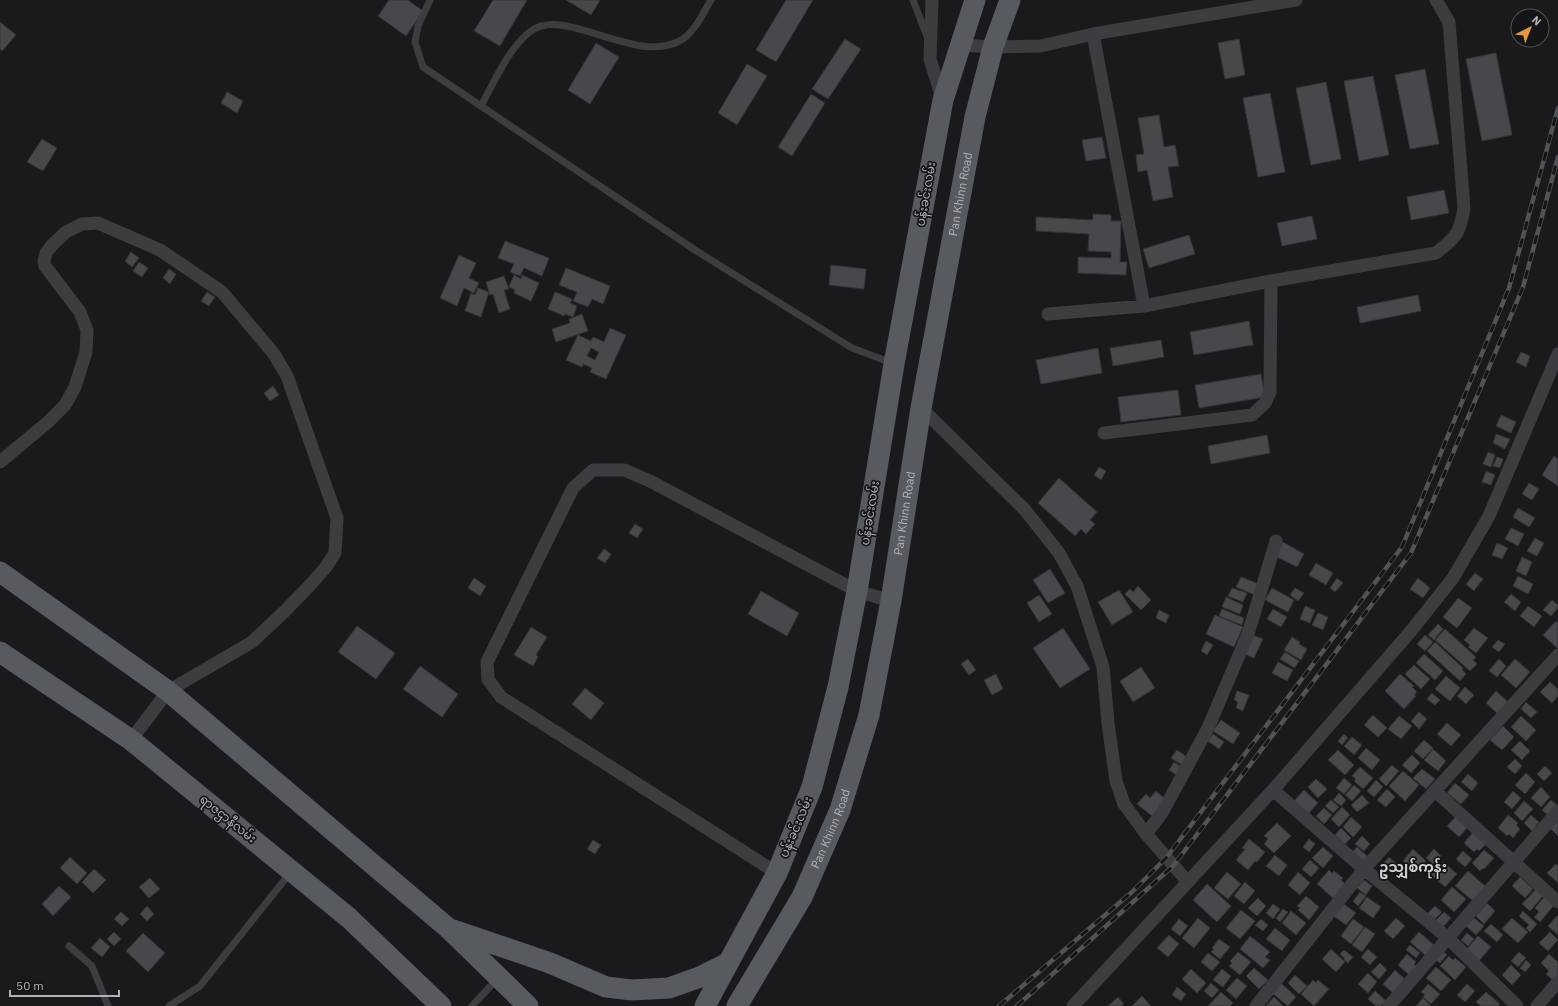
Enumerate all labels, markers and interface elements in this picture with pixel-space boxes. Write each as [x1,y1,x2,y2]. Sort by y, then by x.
north arrow [1510,8,1550,48]
text: N [1529,13,1544,28]
street label: Pan Khinn Road [945,151,975,237]
street label: ပန်းခင်းလမ်း [911,160,941,228]
street label: Pan Khinn Road [890,470,918,556]
street label: ပန်းခင်းလမ်း [856,480,885,547]
street label: Pan Khinn Road [807,787,853,871]
street label: ရာဇဌာနီလမ်း [195,791,260,848]
street label: ပန်းခင်းလမ်း [775,794,818,861]
district label: ဥသျှစ်ကုန်း [1379,857,1447,879]
scale bar [10,972,119,998]
text: 50 m [16,978,44,993]

